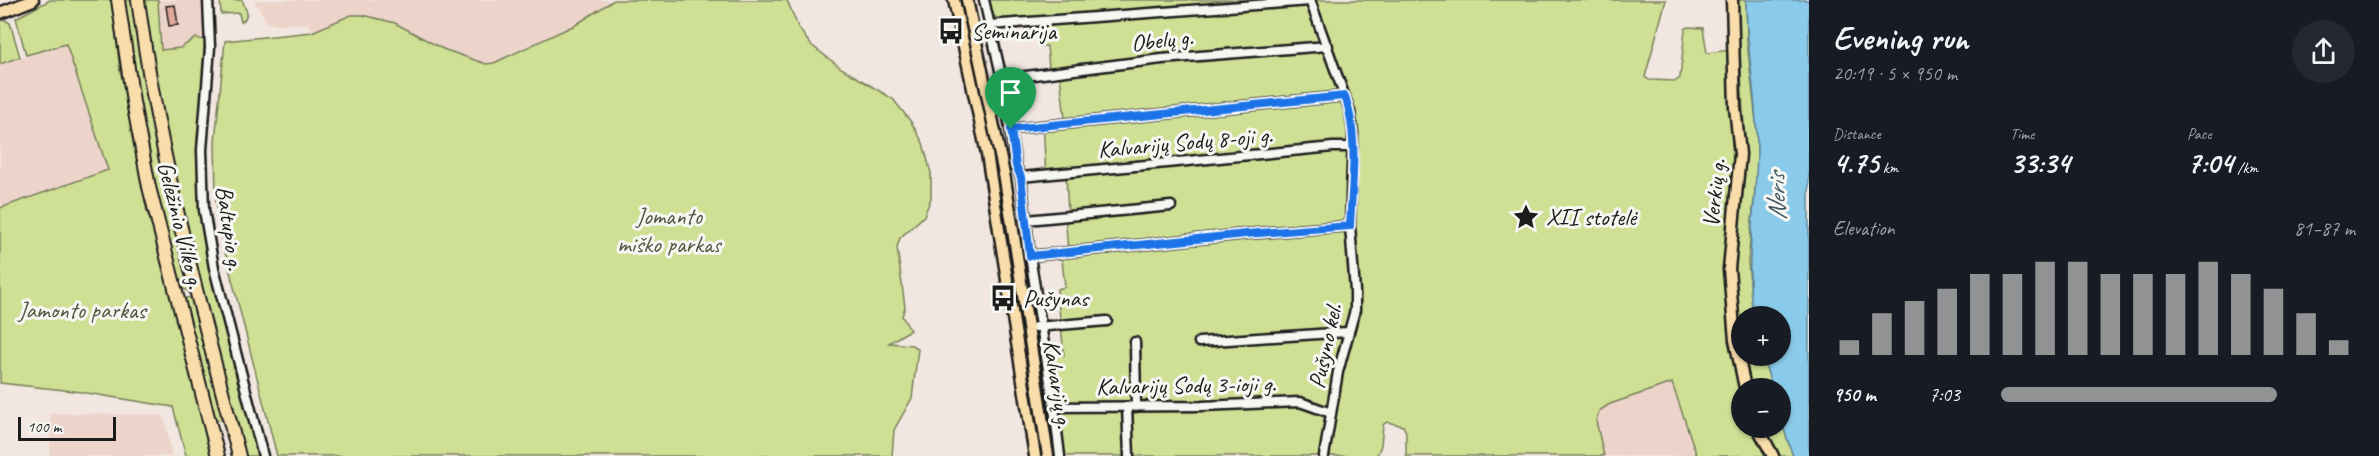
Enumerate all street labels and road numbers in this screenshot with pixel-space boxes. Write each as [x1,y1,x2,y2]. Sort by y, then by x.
street label: Obelų g. [1130,22,1195,58]
street label: Kalvarijų Sodų 8-oji g. [1096,119,1274,165]
street label: Verkių g. [1695,157,1733,229]
street label: Geležinio Vilko g. [151,158,211,292]
street label: Baltupio g. [209,184,251,272]
street label: Pušyno kel. [1301,301,1349,391]
street label: Kalvarijų g. [1036,338,1080,431]
street label: Kalvarijų Sodų 3-ioji g. [1096,368,1276,402]

